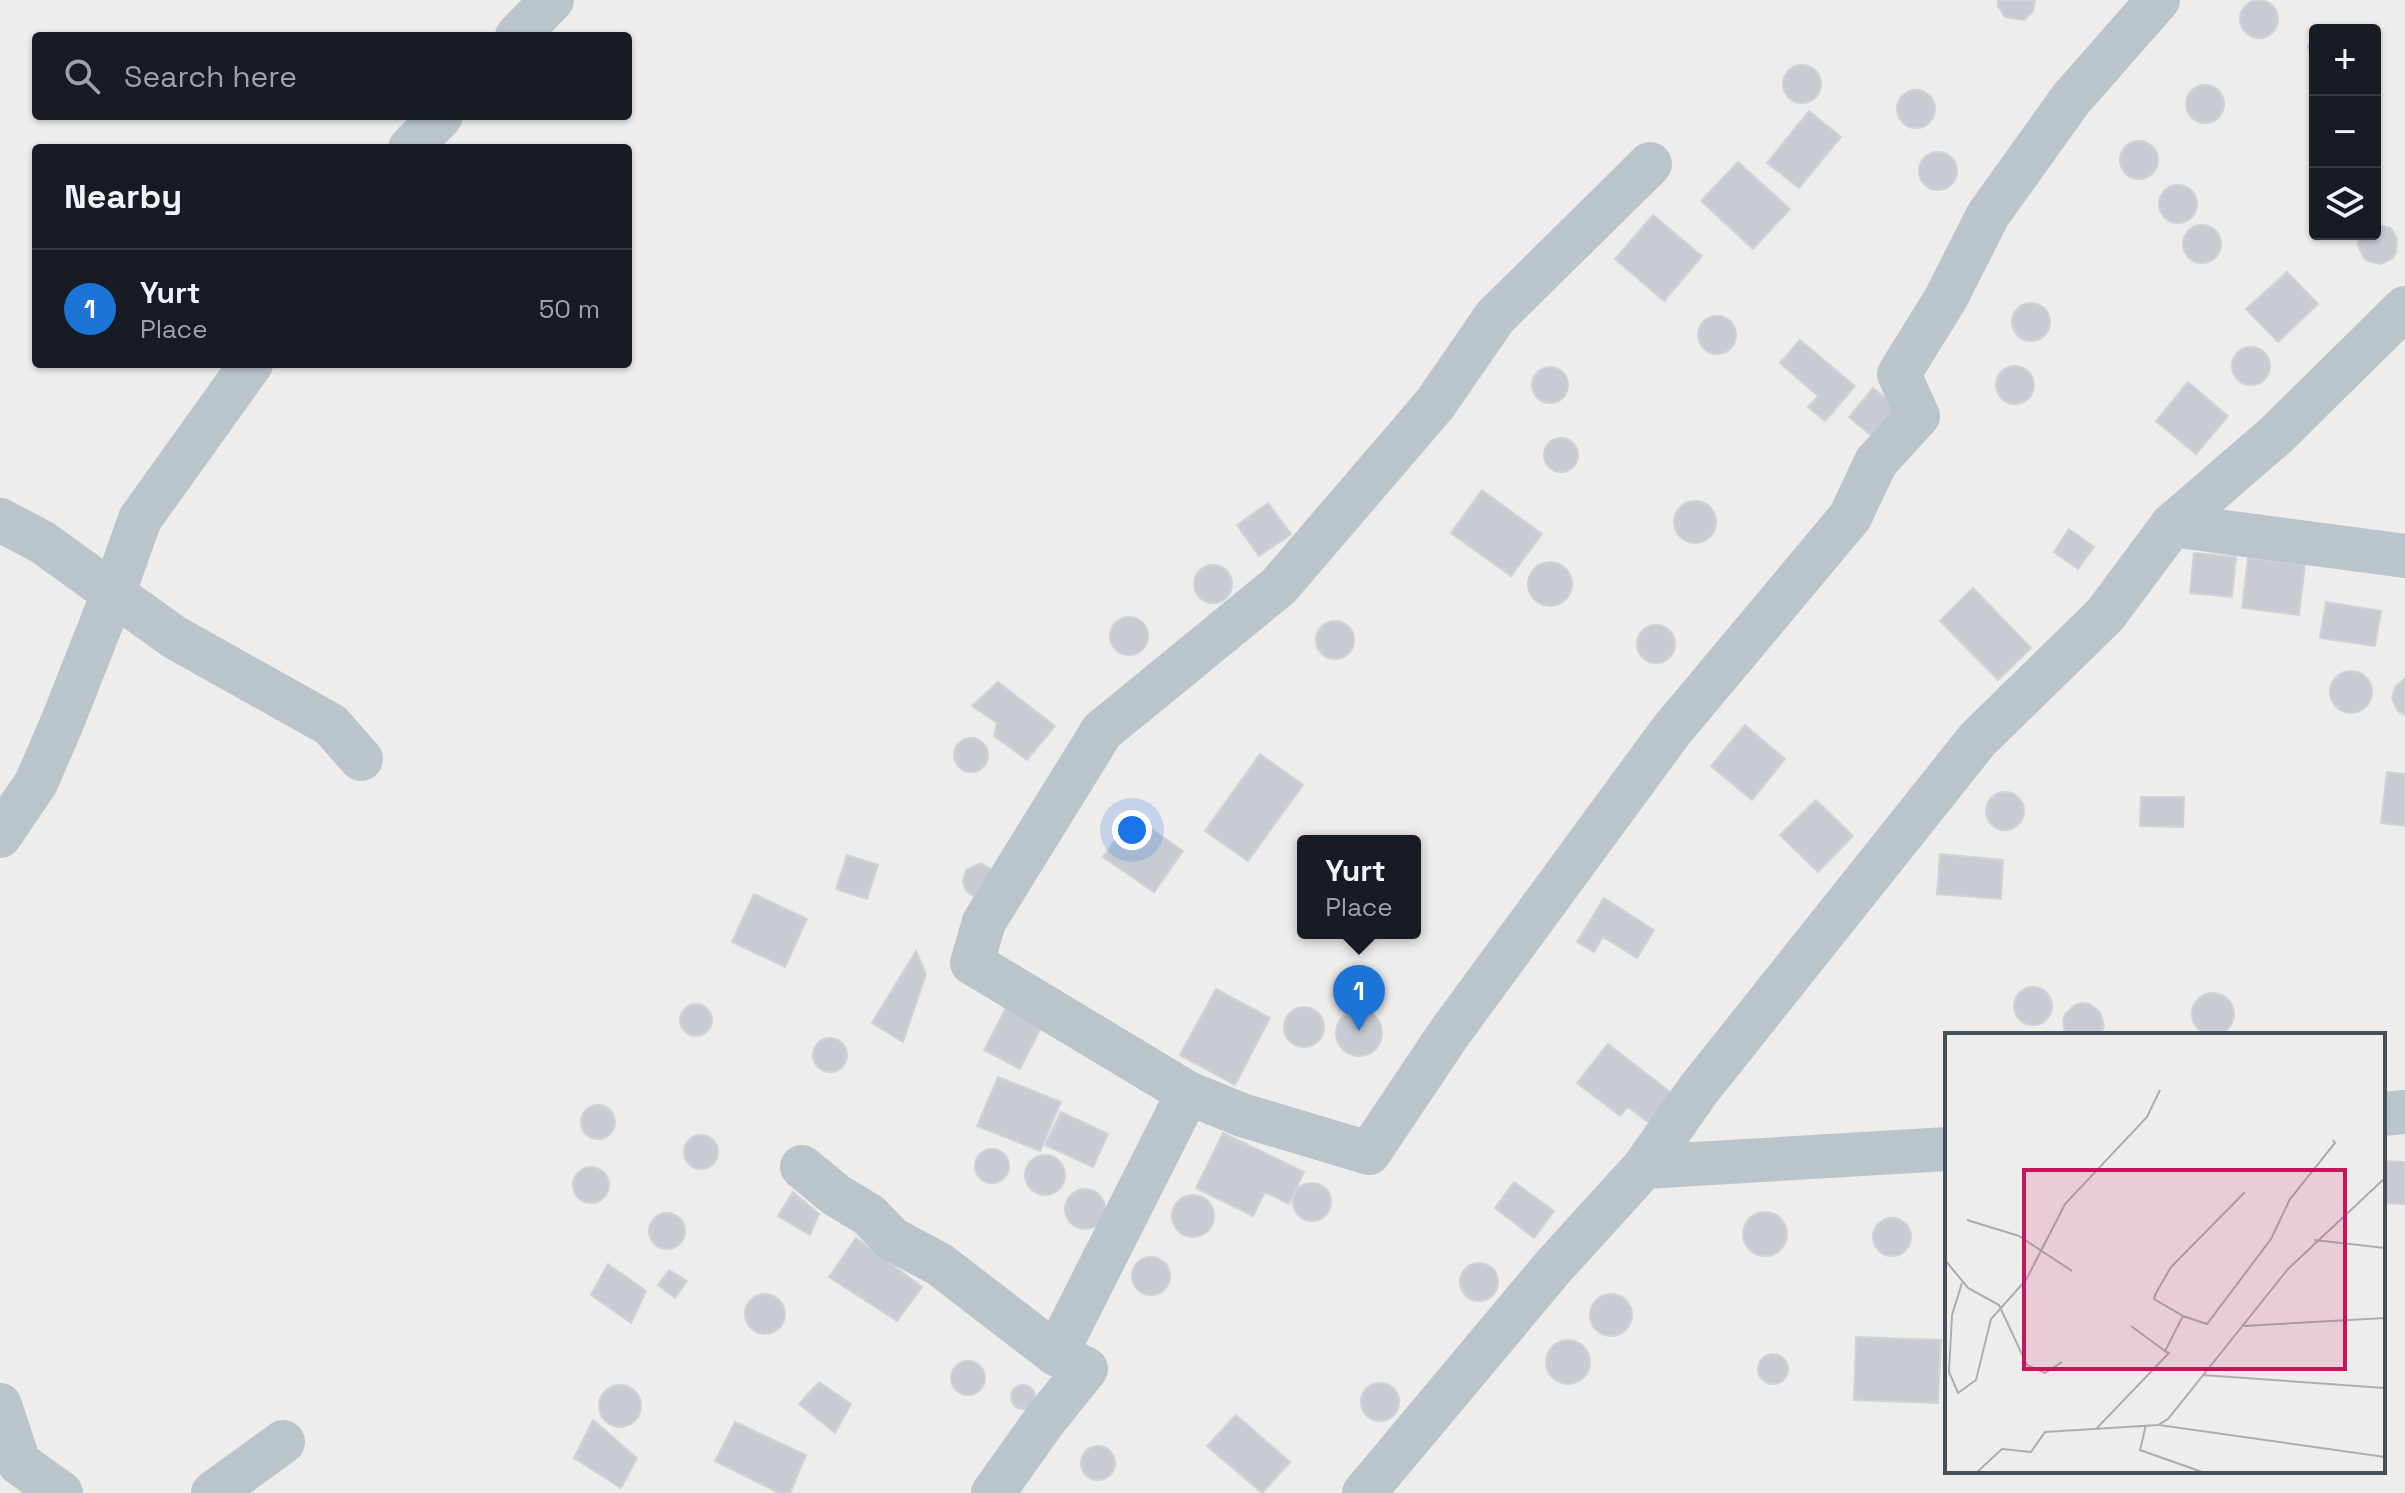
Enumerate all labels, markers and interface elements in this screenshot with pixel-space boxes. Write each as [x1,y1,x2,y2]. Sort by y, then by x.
map controls [2309,24,2381,240]
button: + [2309,24,2381,96]
search box [32,32,632,120]
icon: search [60,54,104,98]
text: Search here [124,57,297,96]
button: − [2309,96,2381,168]
button: layers [2309,168,2381,240]
text: Nearby [64,175,182,218]
text: Yurt [140,273,200,312]
text: 1 [84,292,96,326]
text: 50 m [539,292,600,326]
text: Place [140,312,208,346]
your location [1112,810,1152,850]
popup [1297,835,1421,939]
text: Yurt [1325,851,1386,890]
text: Place [1325,890,1393,924]
pin: 1 [1333,965,1385,1031]
inset map [1945,1033,2385,1473]

